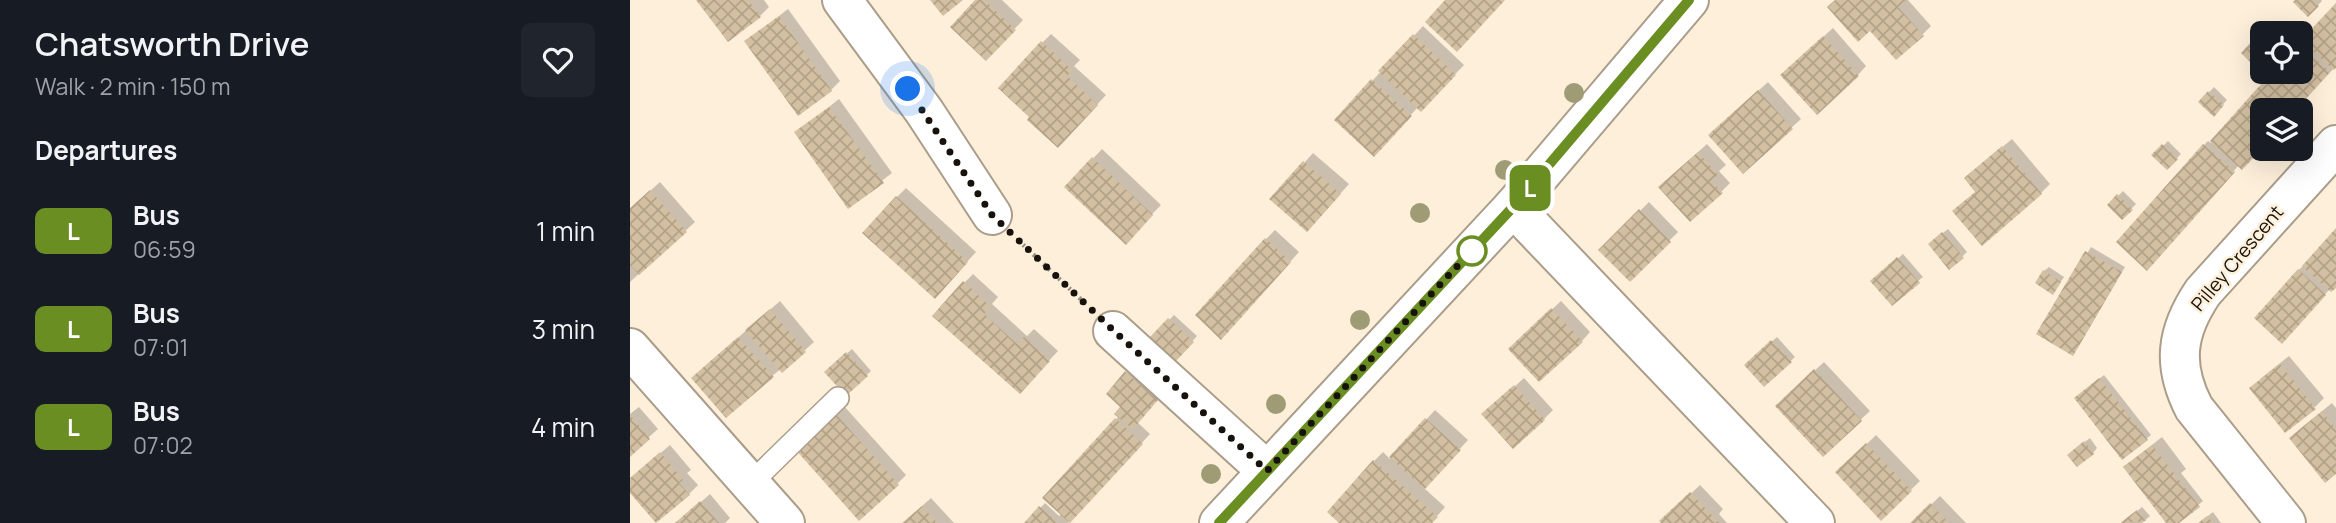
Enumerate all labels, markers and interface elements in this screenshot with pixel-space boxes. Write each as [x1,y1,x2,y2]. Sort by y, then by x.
text: Chatsworth Drive [35,21,309,66]
map controls [2250,21,2313,161]
button: locate [2250,21,2313,84]
button: heart [521,23,595,97]
text: Walk · 2 min · 150 m [35,70,231,102]
your location [890,71,925,106]
button: layers [2250,98,2313,161]
text: Departures [35,132,177,168]
line badge: L [1507,165,1553,211]
text: L [1524,171,1536,204]
text: Bus [133,197,180,233]
street label: Pilley Crescent [2185,200,2289,316]
text: 1 min [536,213,595,249]
text: L [67,214,80,247]
text: 06:59 [133,233,196,265]
unlabelled marker [1457,236,1487,266]
text: Bus [133,295,180,331]
text: 3 min [532,311,595,347]
text: L [67,312,80,345]
text: 07:01 [133,331,188,363]
text: Bus [133,393,180,429]
text: 4 min [531,409,595,445]
text: L [67,410,80,443]
text: 07:02 [133,429,193,461]

